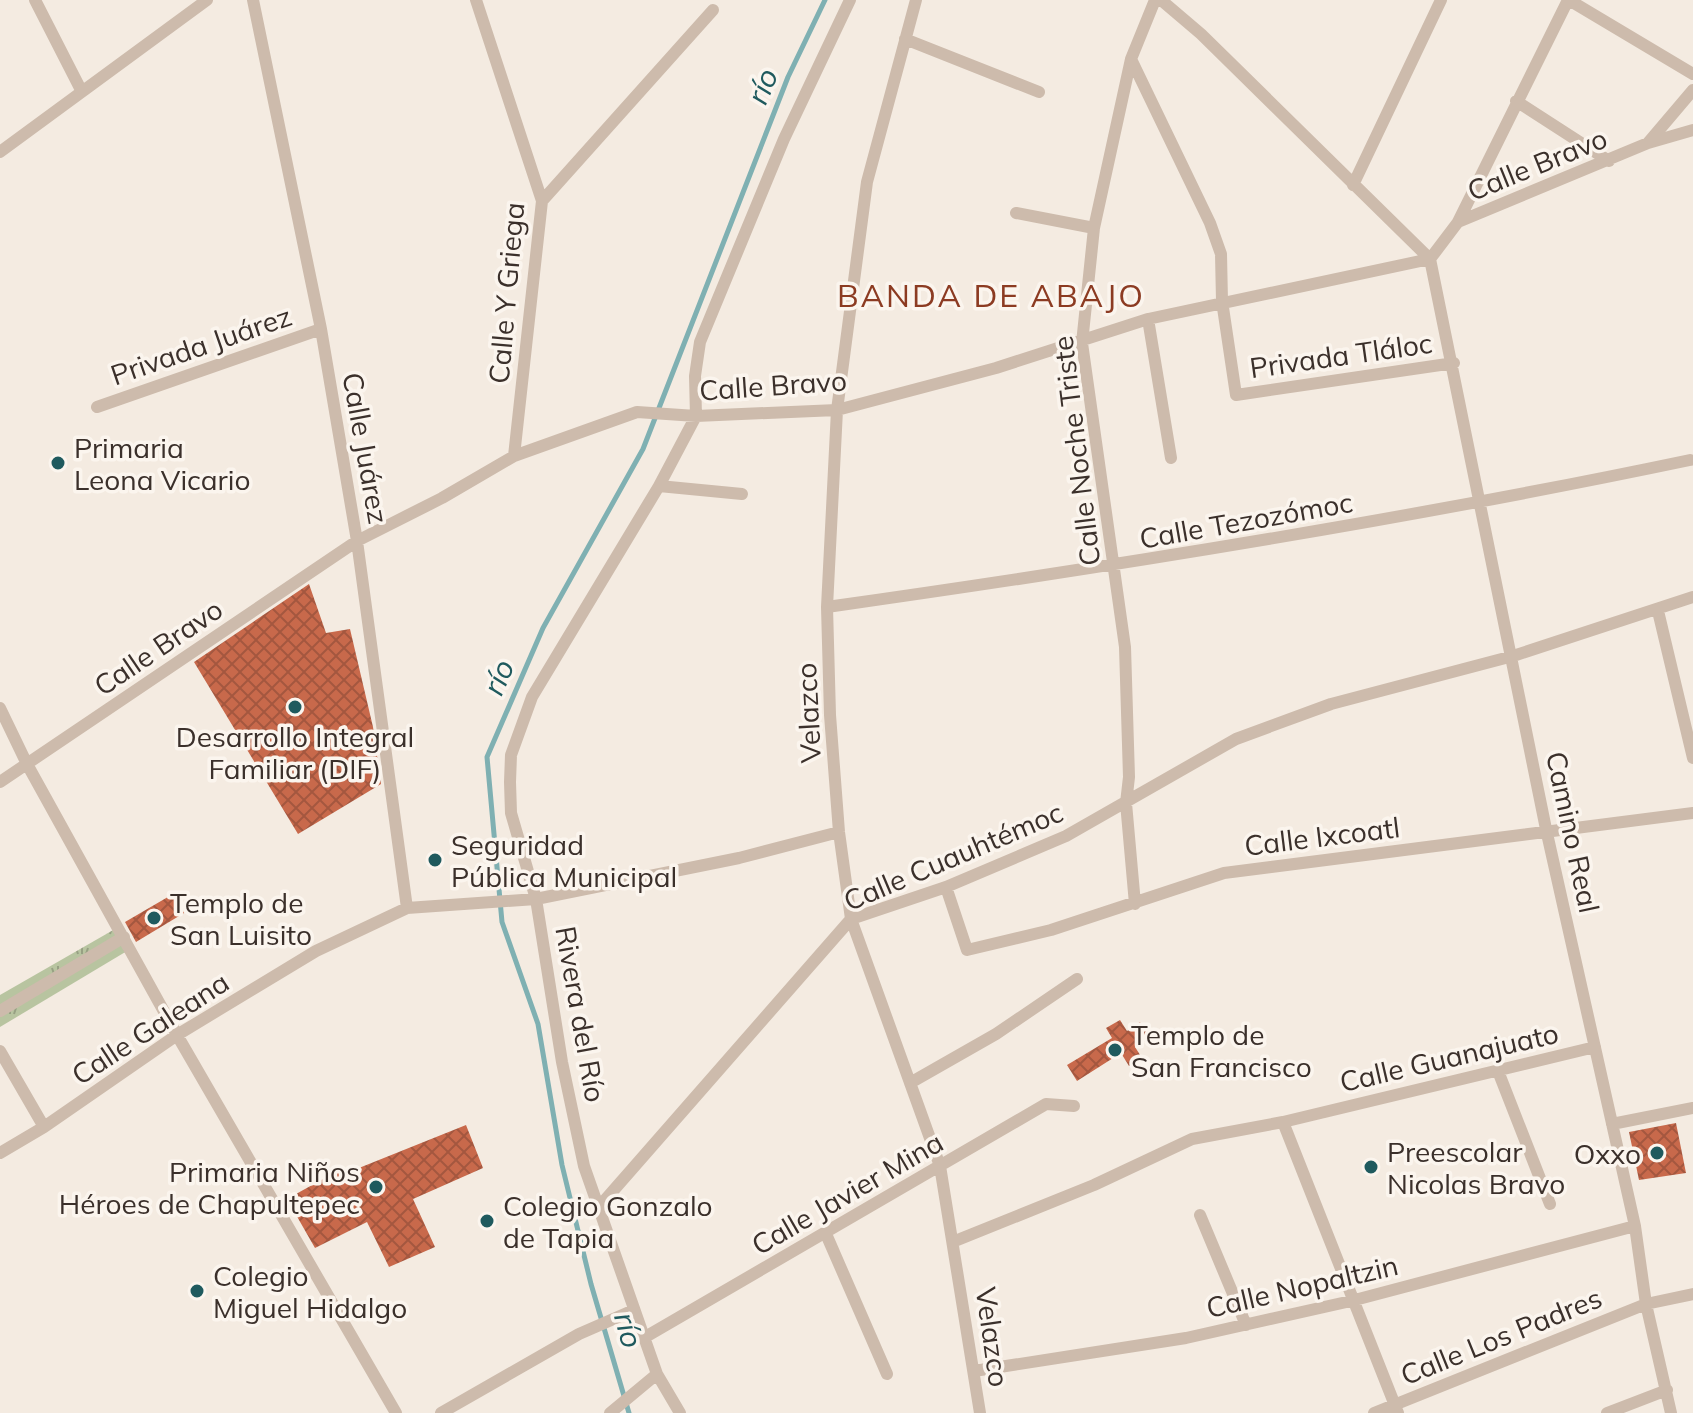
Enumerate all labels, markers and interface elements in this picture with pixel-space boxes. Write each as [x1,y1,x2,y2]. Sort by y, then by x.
water label: río [738,63,786,109]
street label: Calle Bravo [1462,120,1612,208]
street label: Calle Y Griega [481,201,531,385]
district label: BANDA DE ABAJO [837,275,1145,315]
street label: Privada Juárez [106,298,296,392]
street label: Privada Tláloc [1247,325,1435,385]
street label: Calle Noche Triste [1045,334,1107,568]
street label: Calle Bravo [698,362,848,408]
street label: Calle Juárez [335,370,397,526]
place label: Primaria Leona Vicario [74,430,250,497]
marker: Primaria Leona Vicario [49,454,67,472]
street label: Calle Tezozómoc [1137,484,1355,556]
street label: Calle Bravo [87,591,229,703]
water label: río [474,653,522,701]
street label: Velazco [788,662,828,764]
marker: Desarrollo Integral Familiar (DIF) [286,698,304,716]
place label: Desarrollo Integral Familiar (DIF) [176,719,414,786]
street label: Camino Real [1539,748,1607,916]
street label: Calle Cuauhtémoc [838,794,1068,918]
street label: Calle Ixcoatl [1242,809,1402,863]
place label: Seguridad Pública Municipal [451,827,677,894]
marker: Seguridad Pública Municipal [426,851,444,869]
place label: Templo de San Luisito [170,885,312,952]
marker: Templo de San Luisito [145,909,163,927]
street label: Rivera del Río [548,923,614,1105]
street label: Calle Galeana [65,964,235,1092]
street label: Calle Guanajuato [1336,1015,1562,1099]
place label: Templo de San Francisco [1131,1017,1312,1084]
marker: Templo de San Francisco [1106,1041,1124,1059]
street label: Calle Javier Mina [745,1124,949,1262]
place label: Preescolar Nicolas Bravo [1387,1134,1565,1201]
place label: Oxxo [1574,1136,1641,1171]
marker: Oxxo [1648,1144,1666,1162]
place label: Primaria Niños Héroes de Chapultepec [59,1154,360,1221]
marker: Preescolar Nicolas Bravo [1362,1158,1380,1176]
marker: Primaria Niños Héroes de Chapultepec [367,1178,385,1196]
place label: Colegio Gonzalo de Tapia [503,1188,713,1255]
marker: Colegio Gonzalo de Tapia [478,1212,496,1230]
street label: Calle Nopaltzin [1203,1247,1401,1325]
place label: Colegio Miguel Hidalgo [213,1258,407,1325]
street label: Calle Los Padres [1395,1280,1607,1392]
marker: Colegio Miguel Hidalgo [188,1282,206,1300]
street label: Velazco [969,1285,1017,1389]
water label: río [606,1308,652,1352]

